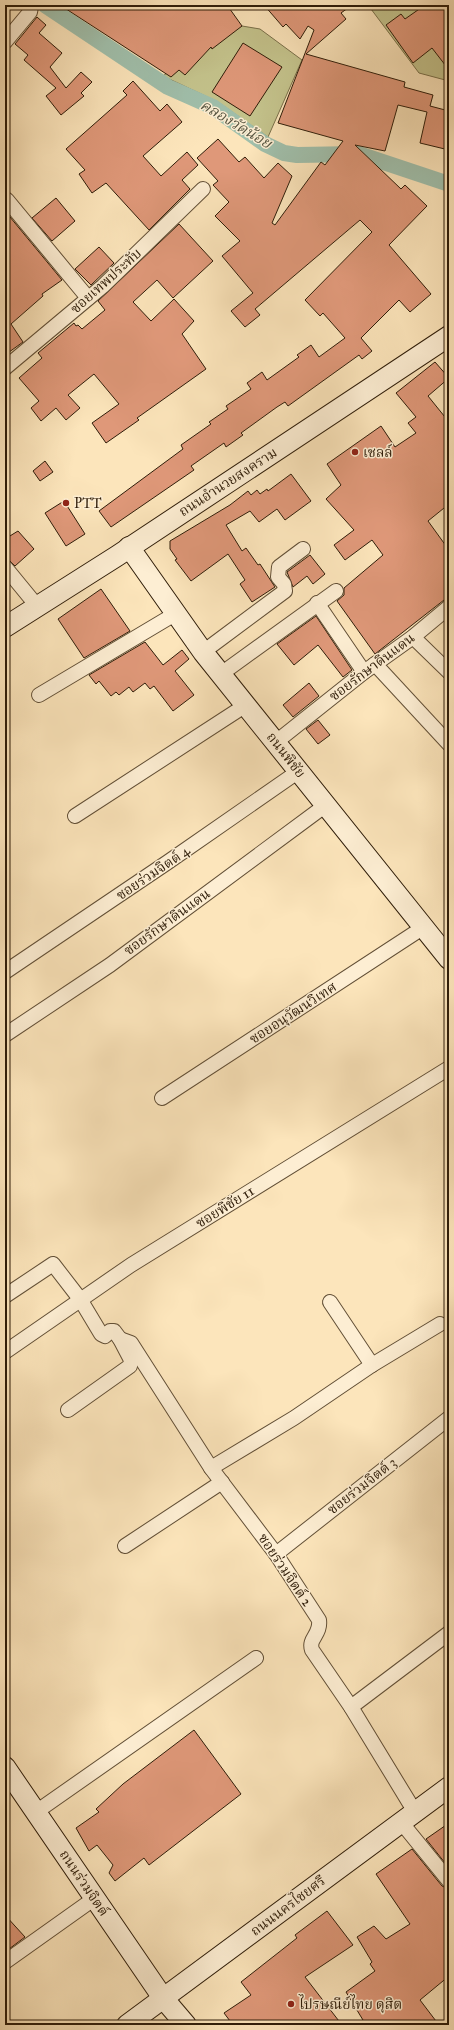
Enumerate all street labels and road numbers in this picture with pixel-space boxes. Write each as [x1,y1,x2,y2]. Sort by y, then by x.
street label: ซอยเทพประทับ [67,245,145,317]
street label: ถนนอำนวยสงคราม [176,444,280,520]
street label: ซอยรักษาดินแดน [326,629,418,705]
street label: ถนนพิชัย [263,729,309,781]
street label: ซอยร่วมจิตต์ 4 [112,841,194,904]
street label: ซอยรักษาดินแดน [121,885,213,959]
street label: ซอยอนุวัฒนวิเทศ [246,978,340,1048]
street label: ซอยพิชัย 11 [193,1182,258,1232]
street label: ซอยร่วมจิตต์ 3 [323,1453,400,1518]
street label: ซอยร่วมจิตต์ 2 [254,1530,316,1610]
street label: ถนนร่วมจิตต์ [56,1846,113,1919]
street label: ถนนนครไชยศรี [246,1871,329,1940]

